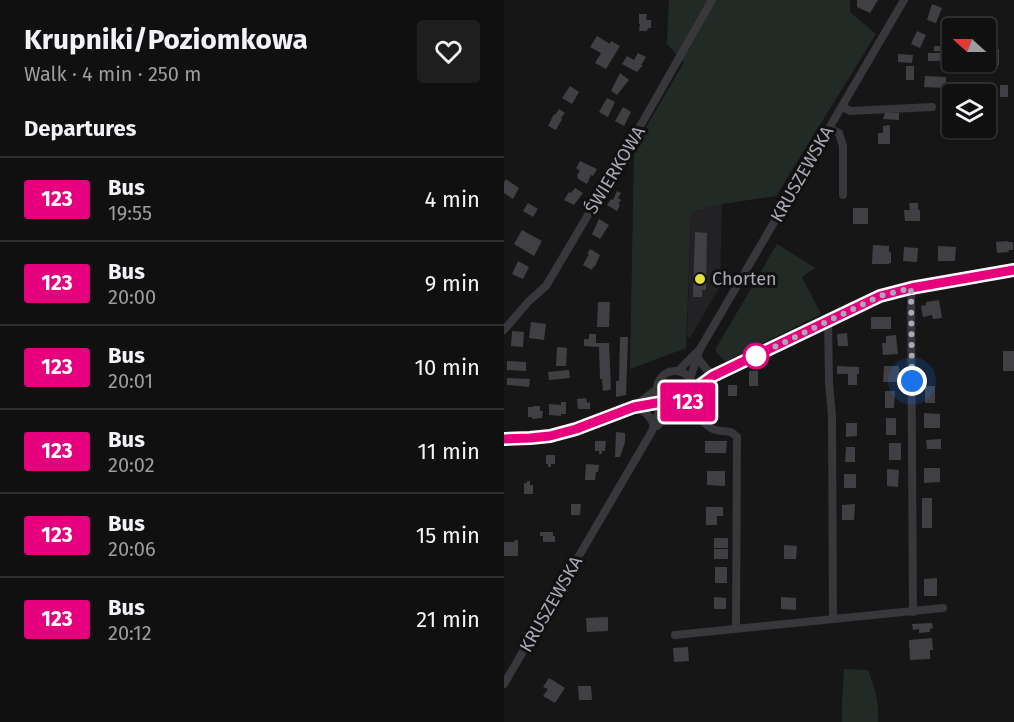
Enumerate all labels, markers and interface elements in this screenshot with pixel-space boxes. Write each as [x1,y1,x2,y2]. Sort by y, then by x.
north arrow [942,18,996,72]
map controls [942,18,996,138]
button: heart [417,20,480,83]
text: Krupniki/Poziomkowa [24,23,308,56]
text: Walk · 4 min · 250 m [24,62,201,86]
button: layers [942,84,996,138]
text: Departures [24,115,136,142]
street label: ŚWIERKOWA [580,122,650,218]
street label: KRUSZEWSKA [766,122,839,226]
text: Bus [108,174,145,201]
text: 123 [41,186,73,212]
text: 4 min [425,186,480,213]
text: 19:55 [108,201,152,225]
text: Bus [108,258,145,285]
place label: Chorten [712,268,777,290]
text: 123 [41,270,73,296]
text: 9 min [425,270,480,297]
marker: Chorten [693,272,707,286]
text: 20:00 [108,285,156,309]
text: Bus [108,342,145,369]
unlabelled marker [743,343,769,369]
text: 123 [41,354,73,380]
text: 10 min [414,354,480,381]
your location [897,366,927,396]
text: 20:01 [108,369,153,393]
line badge: 123 [654,382,723,422]
text: 123 [672,389,704,415]
text: Bus [108,426,145,453]
text: 123 [41,438,73,464]
text: 11 min [417,438,480,465]
text: 20:02 [108,453,155,477]
text: Bus [108,510,145,537]
text: 123 [41,522,73,548]
text: 15 min [416,522,480,549]
text: 20:06 [108,537,156,561]
street label: KRUSZEWSKA [515,552,588,656]
text: Bus [108,594,145,621]
text: 123 [41,606,73,632]
text: 21 min [416,606,480,633]
text: 20:12 [108,621,152,645]

